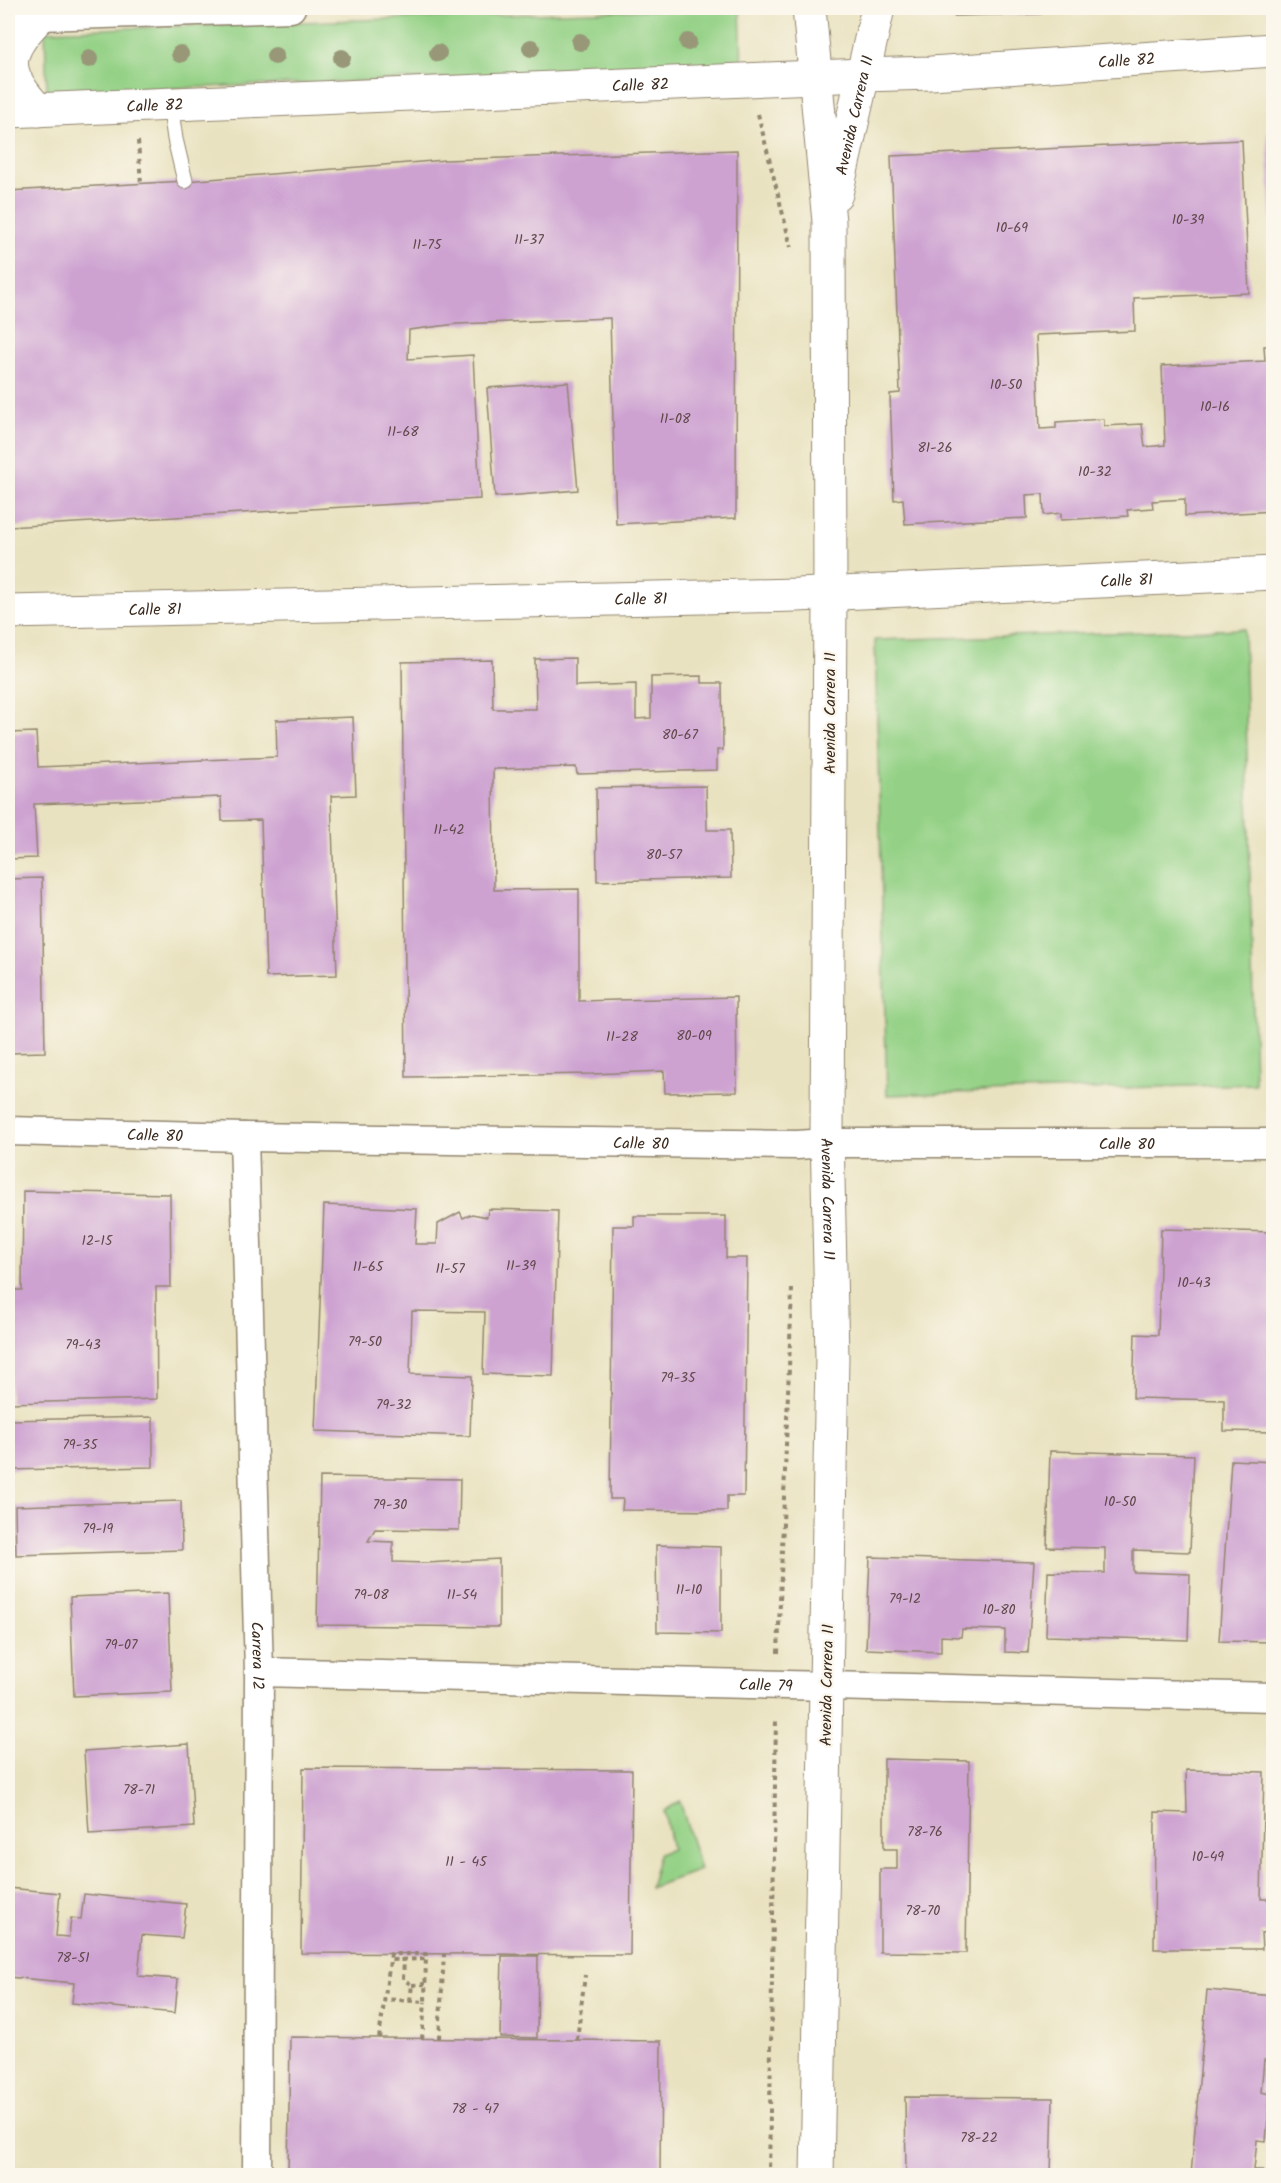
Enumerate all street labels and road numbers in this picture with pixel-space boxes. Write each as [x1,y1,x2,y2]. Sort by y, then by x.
street label: Calle 82 [1097,47,1156,76]
street label: Avenida Carrera 11 [830,53,881,178]
street label: Calle 82 [611,72,670,100]
street label: Calle 82 [126,93,184,120]
street label: Calle 81 [1099,568,1154,595]
street label: Calle 81 [614,587,668,613]
street label: Calle 81 [128,597,182,623]
street label: Avenida Carrera 11 [818,652,843,774]
street label: Calle 80 [126,1123,183,1149]
street label: Calle 80 [613,1131,669,1157]
street label: Calle 80 [1099,1132,1155,1157]
street label: Avenida Carrera 11 [813,1138,841,1260]
street label: Carrera 12 [244,1621,270,1690]
street label: Avenida Carrera 11 [814,1624,841,1746]
street label: Calle 79 [739,1673,793,1699]

